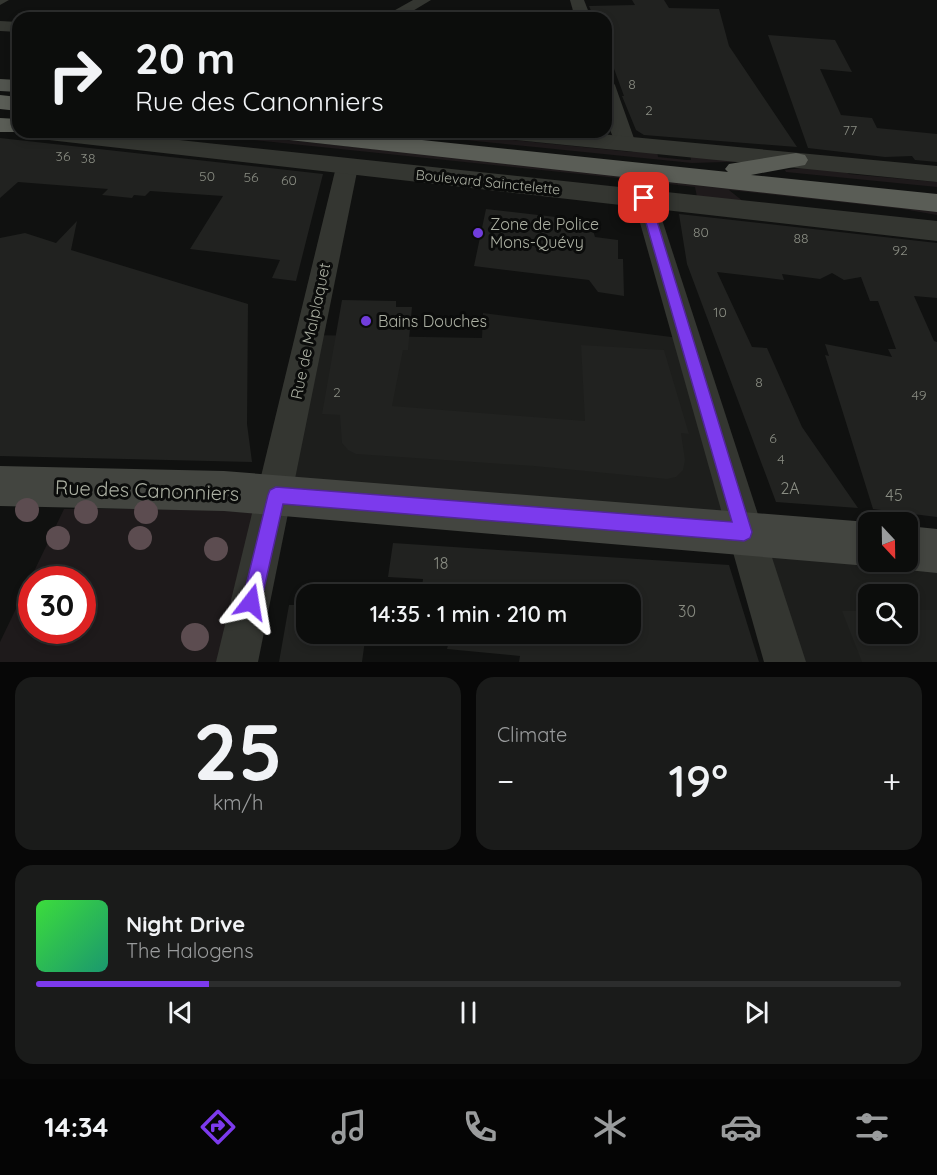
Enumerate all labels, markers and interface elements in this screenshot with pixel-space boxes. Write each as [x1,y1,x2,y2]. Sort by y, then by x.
text: 20 m [135,32,235,85]
icon: right [36,36,114,114]
house number: 8 [628,75,636,93]
text: Rue des Canonniers [135,84,384,118]
house number: 2 [645,101,653,119]
house number: 77 [843,121,857,139]
house number: 36 [56,147,71,165]
house number: 38 [81,149,95,167]
street label: Boulevard Sainctelette [415,165,561,199]
house number: 50 [199,167,215,185]
house number: 56 [243,168,259,186]
house number: 60 [281,171,297,189]
pin [618,172,669,223]
icon: arrive [627,181,660,214]
place label: Zone de Police Mons-Quévy [490,214,599,252]
house number: 80 [693,223,709,241]
marker: Zone de Police Mons-Quévy [471,226,485,240]
house number: 88 [793,229,809,247]
house number: 92 [892,241,908,259]
street label: Rue de Malplaquet [286,261,334,401]
house number: 10 [713,303,727,321]
place label: Bains Douches [378,311,487,331]
marker: Bains Douches [359,314,373,328]
house number: 8 [755,373,763,391]
house number: 2 [333,383,341,401]
house number: 49 [912,386,927,404]
house number: 6 [769,429,777,447]
house number: 4 [777,450,785,468]
street label: Rue des Canonniers [55,474,239,506]
house number: 2A [780,478,800,498]
house number: 45 [885,485,903,505]
north arrow [858,512,918,572]
map controls [858,512,918,644]
house number: 18 [434,553,448,573]
speed limit sign: 30 [18,566,96,644]
position arrow [219,570,283,634]
button: search [858,584,918,644]
text: 14:35 · 1 min · 210 m [370,600,567,628]
house number: 30 [678,601,696,621]
text: 25 [193,702,283,800]
text: Climate [497,722,567,747]
text: 19° [669,752,728,808]
text: − [497,760,514,801]
text: + [882,760,901,801]
text: km/h [213,790,263,815]
text: Night Drive [126,910,245,938]
text: The Halogens [126,938,254,963]
icon: previous [164,996,197,1029]
icon: pause [452,996,485,1029]
icon: next [740,996,773,1029]
icon: directions [197,1106,239,1148]
icon: music [328,1106,370,1148]
icon: phone [459,1106,501,1148]
icon: climate [589,1106,631,1148]
icon: car [720,1106,762,1148]
icon: filters [851,1106,893,1148]
text: 14:34 [44,1110,108,1144]

